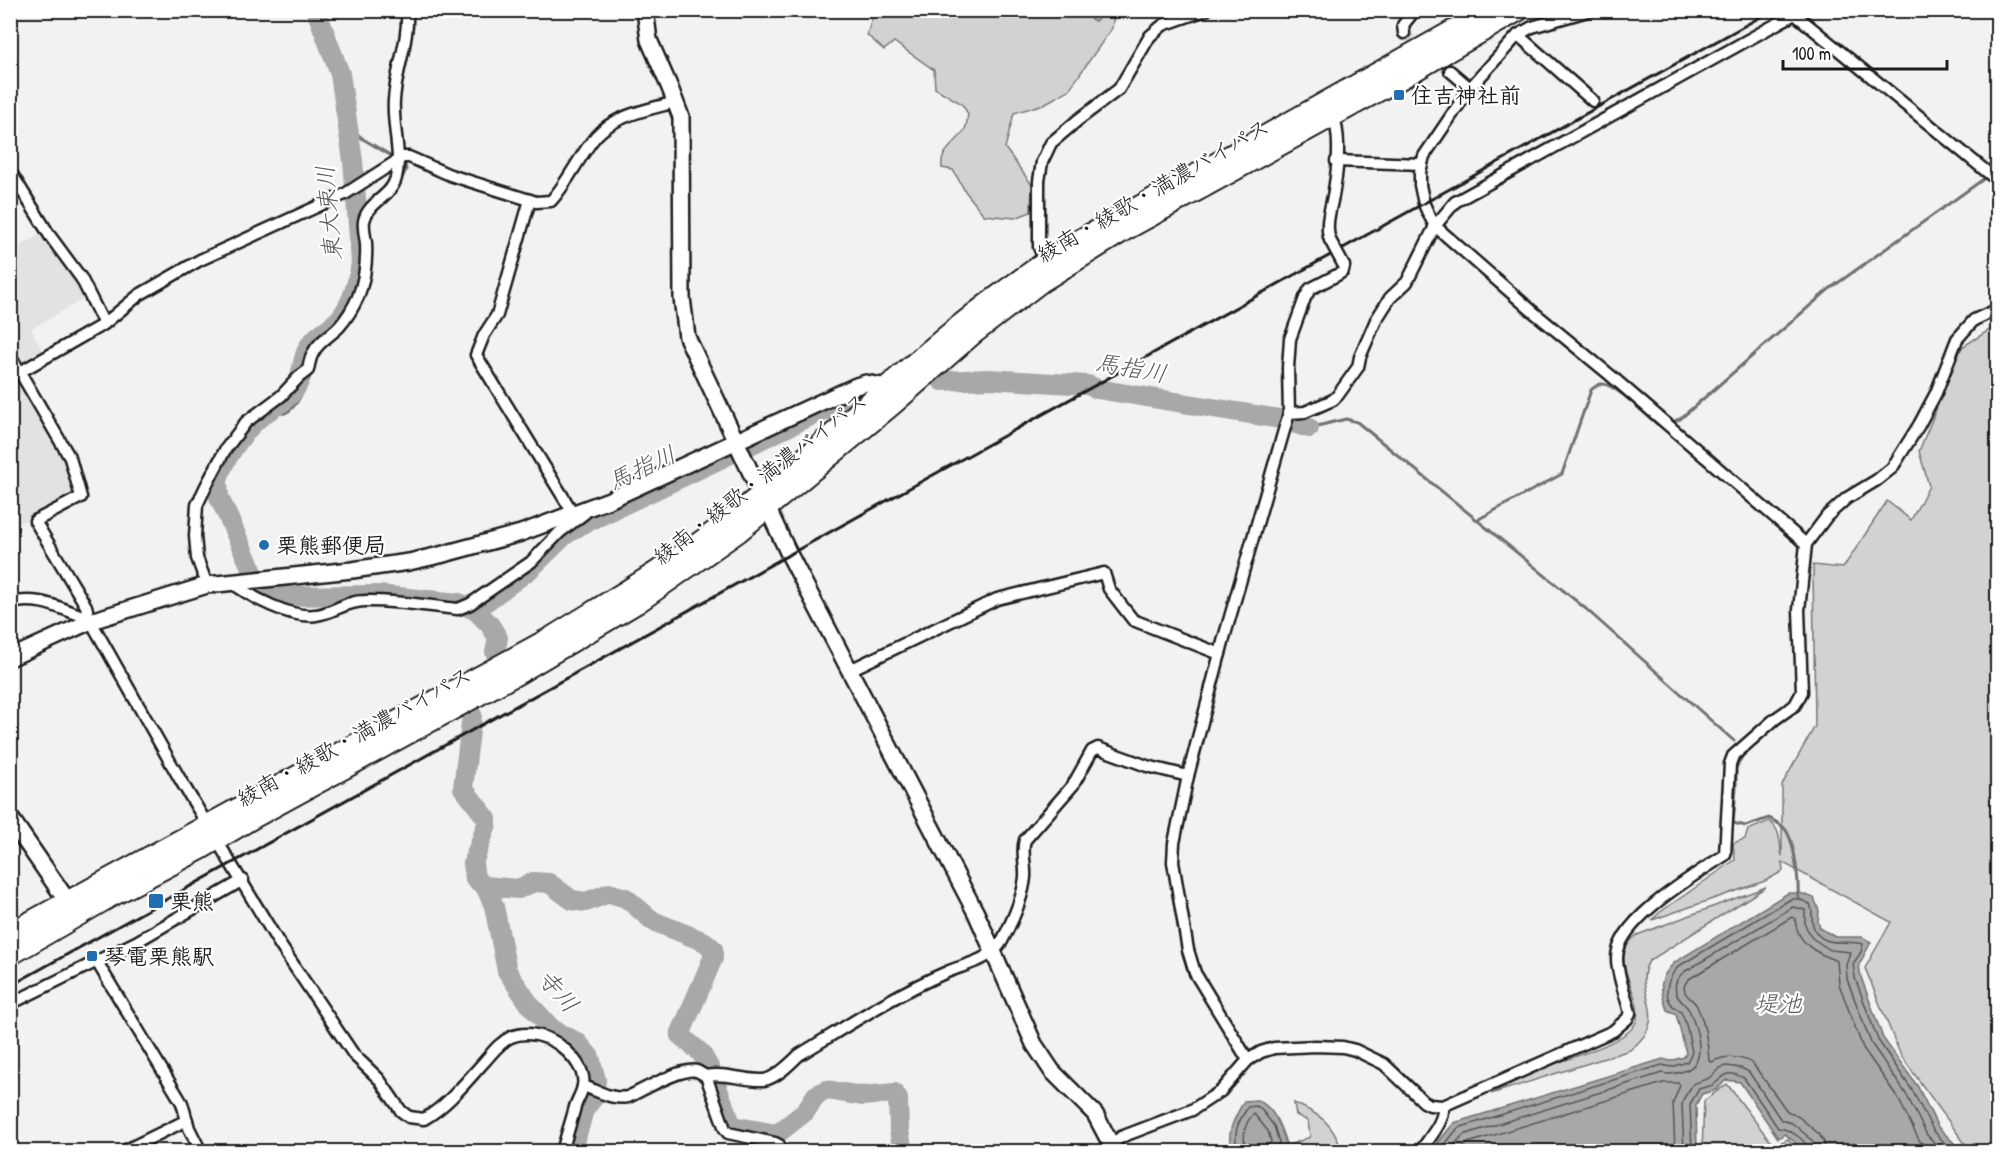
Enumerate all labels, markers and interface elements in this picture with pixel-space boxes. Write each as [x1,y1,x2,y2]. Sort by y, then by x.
scale bar [1783,33,1946,71]
text: 100 m [1792,41,1831,66]
place label: 住吉神社前 [1411,80,1521,110]
marker: 住吉神社前 [1392,88,1406,102]
street label: 綾南・綾歌・満濃バイパス [1031,111,1275,269]
water label: 東大束川 [308,164,348,262]
water label: 馬指川 [1093,345,1169,389]
street label: 綾南・綾歌・満濃バイパス [647,385,873,571]
water label: 馬指川 [602,437,681,497]
place label: 栗熊郵便局 [276,530,386,560]
marker: 栗熊郵便局 [257,538,271,552]
street label: 綾南・綾歌・満濃バイパス [231,659,477,813]
place label: 栗熊 [170,886,214,916]
marker: 栗熊 [147,892,165,910]
place label: 琴電栗熊駅 [104,941,214,971]
marker: 琴電栗熊駅 [85,949,99,963]
water label: 寺川 [531,962,587,1019]
water label: 堤池 [1754,987,1803,1019]

